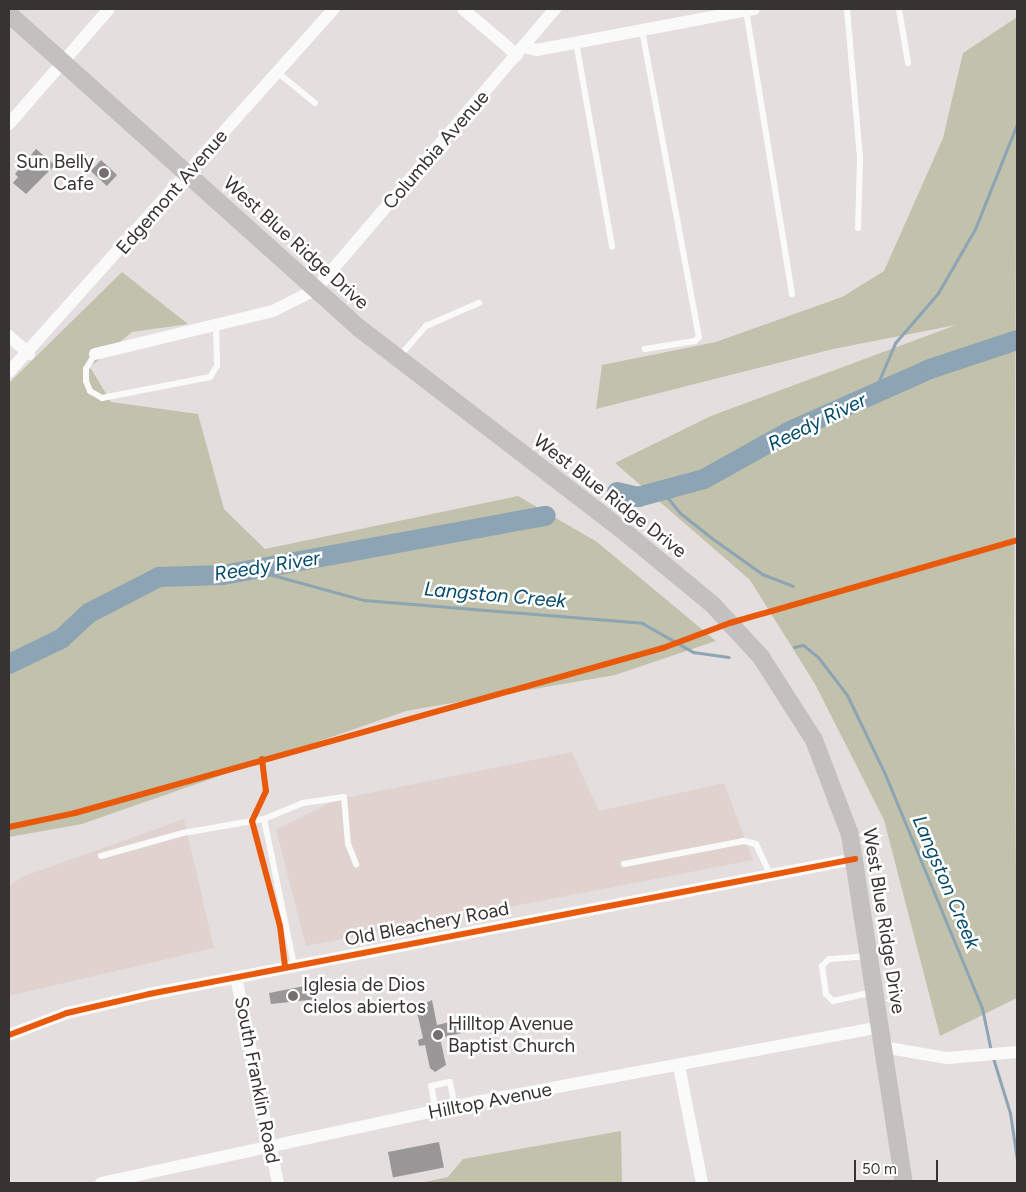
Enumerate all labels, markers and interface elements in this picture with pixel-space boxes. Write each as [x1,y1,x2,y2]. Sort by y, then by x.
street label: Columbia Avenue [378,86,494,214]
street label: Edgemont Avenue [112,125,232,259]
place label: Sun Belly Cafe [16,151,94,195]
marker: Sun Belly Cafe [98,167,110,179]
street label: West Blue Ridge Drive [219,172,373,314]
water label: Reedy River [764,388,870,456]
street label: West Blue Ridge Drive [529,429,691,563]
water label: Reedy River [212,546,322,586]
water label: Langston Creek [423,577,567,613]
water label: Langston Creek [907,812,985,952]
street label: West Blue Ridge Drive [858,827,910,1015]
street label: Old Bleachery Road [343,897,511,951]
place label: Iglesia de Dios cielos abiertos [303,974,426,1018]
marker: Iglesia de Dios cielos abiertos [287,990,299,1002]
street label: South Franklin Road [230,995,284,1165]
place label: Hilltop Avenue Baptist Church [448,1013,575,1057]
marker: Hilltop Avenue Baptist Church [432,1029,444,1041]
street label: Hilltop Avenue [426,1078,554,1124]
scale bar [856,1150,940,1182]
text: 50 m [862,1160,897,1178]

